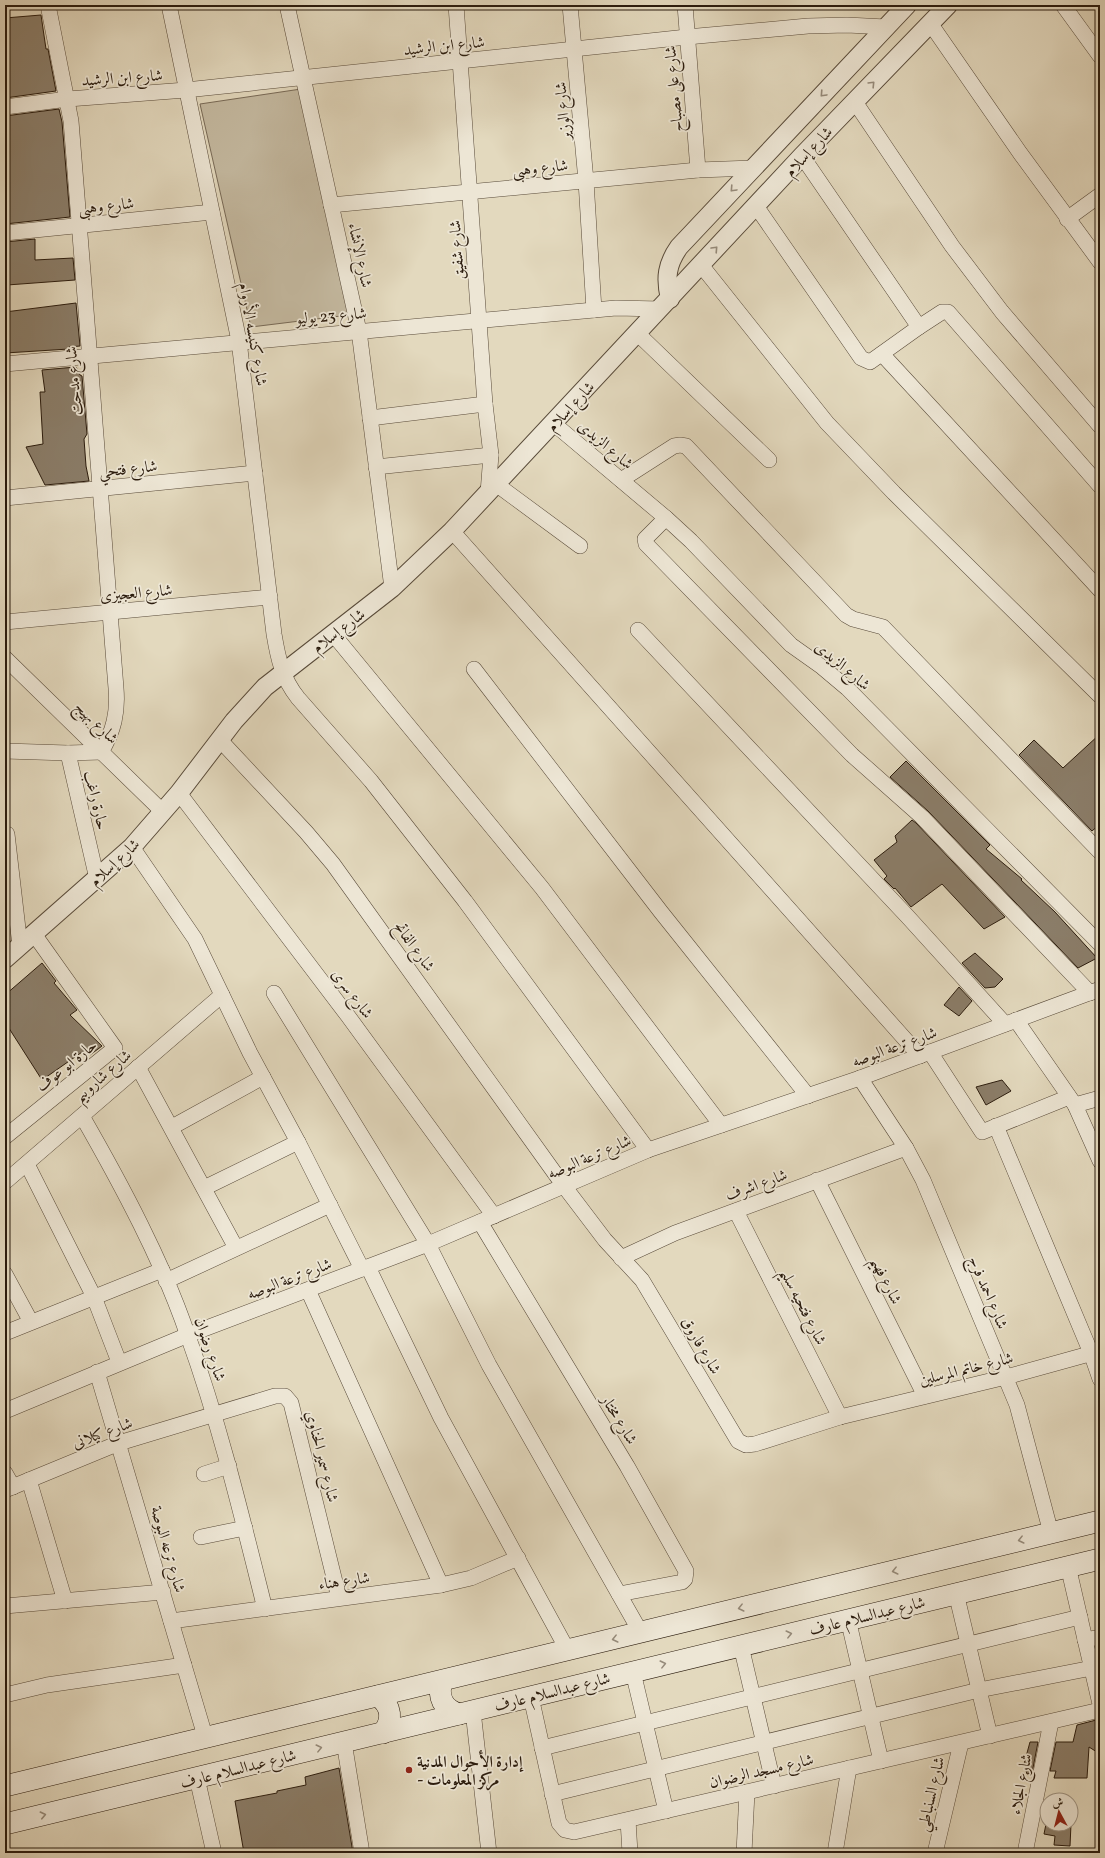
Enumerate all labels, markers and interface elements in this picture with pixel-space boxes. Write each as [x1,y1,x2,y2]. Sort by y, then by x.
street label: شارع ابن الرشيد [402,32,486,63]
street label: شارع على مصباح [660,44,692,133]
street label: شارع ابن الرشيد [81,65,164,94]
street label: شارع الوزير [551,81,579,143]
one-way arrow [867,81,875,89]
one-way arrow [820,89,827,97]
street label: شارع إسلام [780,122,840,184]
street label: شارع وهبى [511,155,569,184]
one-way arrow [731,184,738,191]
street label: شارع وهبى [77,193,135,222]
street label: شارع شفيق [445,219,472,280]
street label: شارع الإنشاء [340,221,377,290]
one-way arrow [710,247,717,254]
street label: شارع كنيسه الأروام [230,280,274,388]
street label: شارع 23 يوليو [293,303,368,332]
street label: شارع مدحت [61,345,90,416]
street label: شارع إسلام [542,377,602,439]
street label: شارع الزيدى [572,416,637,476]
street label: شارع فتحي [98,456,159,487]
street label: شارع العجيزى [99,580,173,609]
street label: شارع إسلام [308,604,372,661]
street label: شارع الزيدى [809,637,874,697]
street label: شارع بهيج [67,697,123,751]
street label: حارة راغب [78,769,113,832]
street label: شارع إسلام [85,834,147,894]
street label: شارع الفاتح [387,918,439,977]
street label: شارع سرى [324,965,378,1024]
street label: شارع ترعة البوصه [849,1022,941,1074]
street label: حارة ابو عوف [32,1035,103,1098]
street label: شارع شاروبيم [70,1045,140,1111]
street label: شارع ترعة البوصه [544,1130,636,1186]
street label: شارع اشرف [723,1165,791,1208]
street label: شارع فهيم [861,1253,906,1310]
street label: شارع احمد فرج [960,1253,1012,1334]
street label: شارع ترعة البوصه [244,1254,336,1307]
street label: شارع فتحيه سليم [770,1265,831,1351]
street label: شارع فاروق [674,1313,726,1379]
street label: شارع رضوان [187,1315,230,1385]
street label: شارع خاتم المرسلين [917,1348,1016,1394]
street label: شارع مختار [593,1389,642,1450]
street label: شارع سمير الحناوي [298,1408,343,1505]
street label: شارع كيلانى [69,1413,136,1456]
street label: شارع ترعه البوصة [143,1504,190,1596]
one-way arrow [1018,1536,1024,1544]
one-way arrow [892,1566,899,1575]
street label: شارع هناء [317,1567,372,1597]
street label: شارع عبدالسلام عارف [807,1592,928,1644]
one-way arrow [738,1604,745,1612]
one-way arrow [786,1630,792,1638]
one-way arrow [612,1634,619,1643]
one-way arrow [660,1661,666,1669]
street label: شارع عبدالسلام عارف [492,1668,613,1720]
street label: شارع عبدالسلام عارف [178,1745,299,1797]
one-way arrow [316,1745,322,1753]
street label: شارع مسجد الرضوان [707,1749,816,1796]
place label: إدارة الأحوال المدنية - مركز المعلومات [417,1750,524,1792]
street label: شارع الجلاء [1005,1752,1040,1817]
street label: شارع السنباطي [913,1755,954,1835]
marker: إدارة الأحوال المدنية - مركز المعلومات [404,1765,414,1775]
north arrow [1039,1792,1079,1832]
text: ش [1052,1795,1064,1812]
one-way arrow [39,1811,46,1820]

